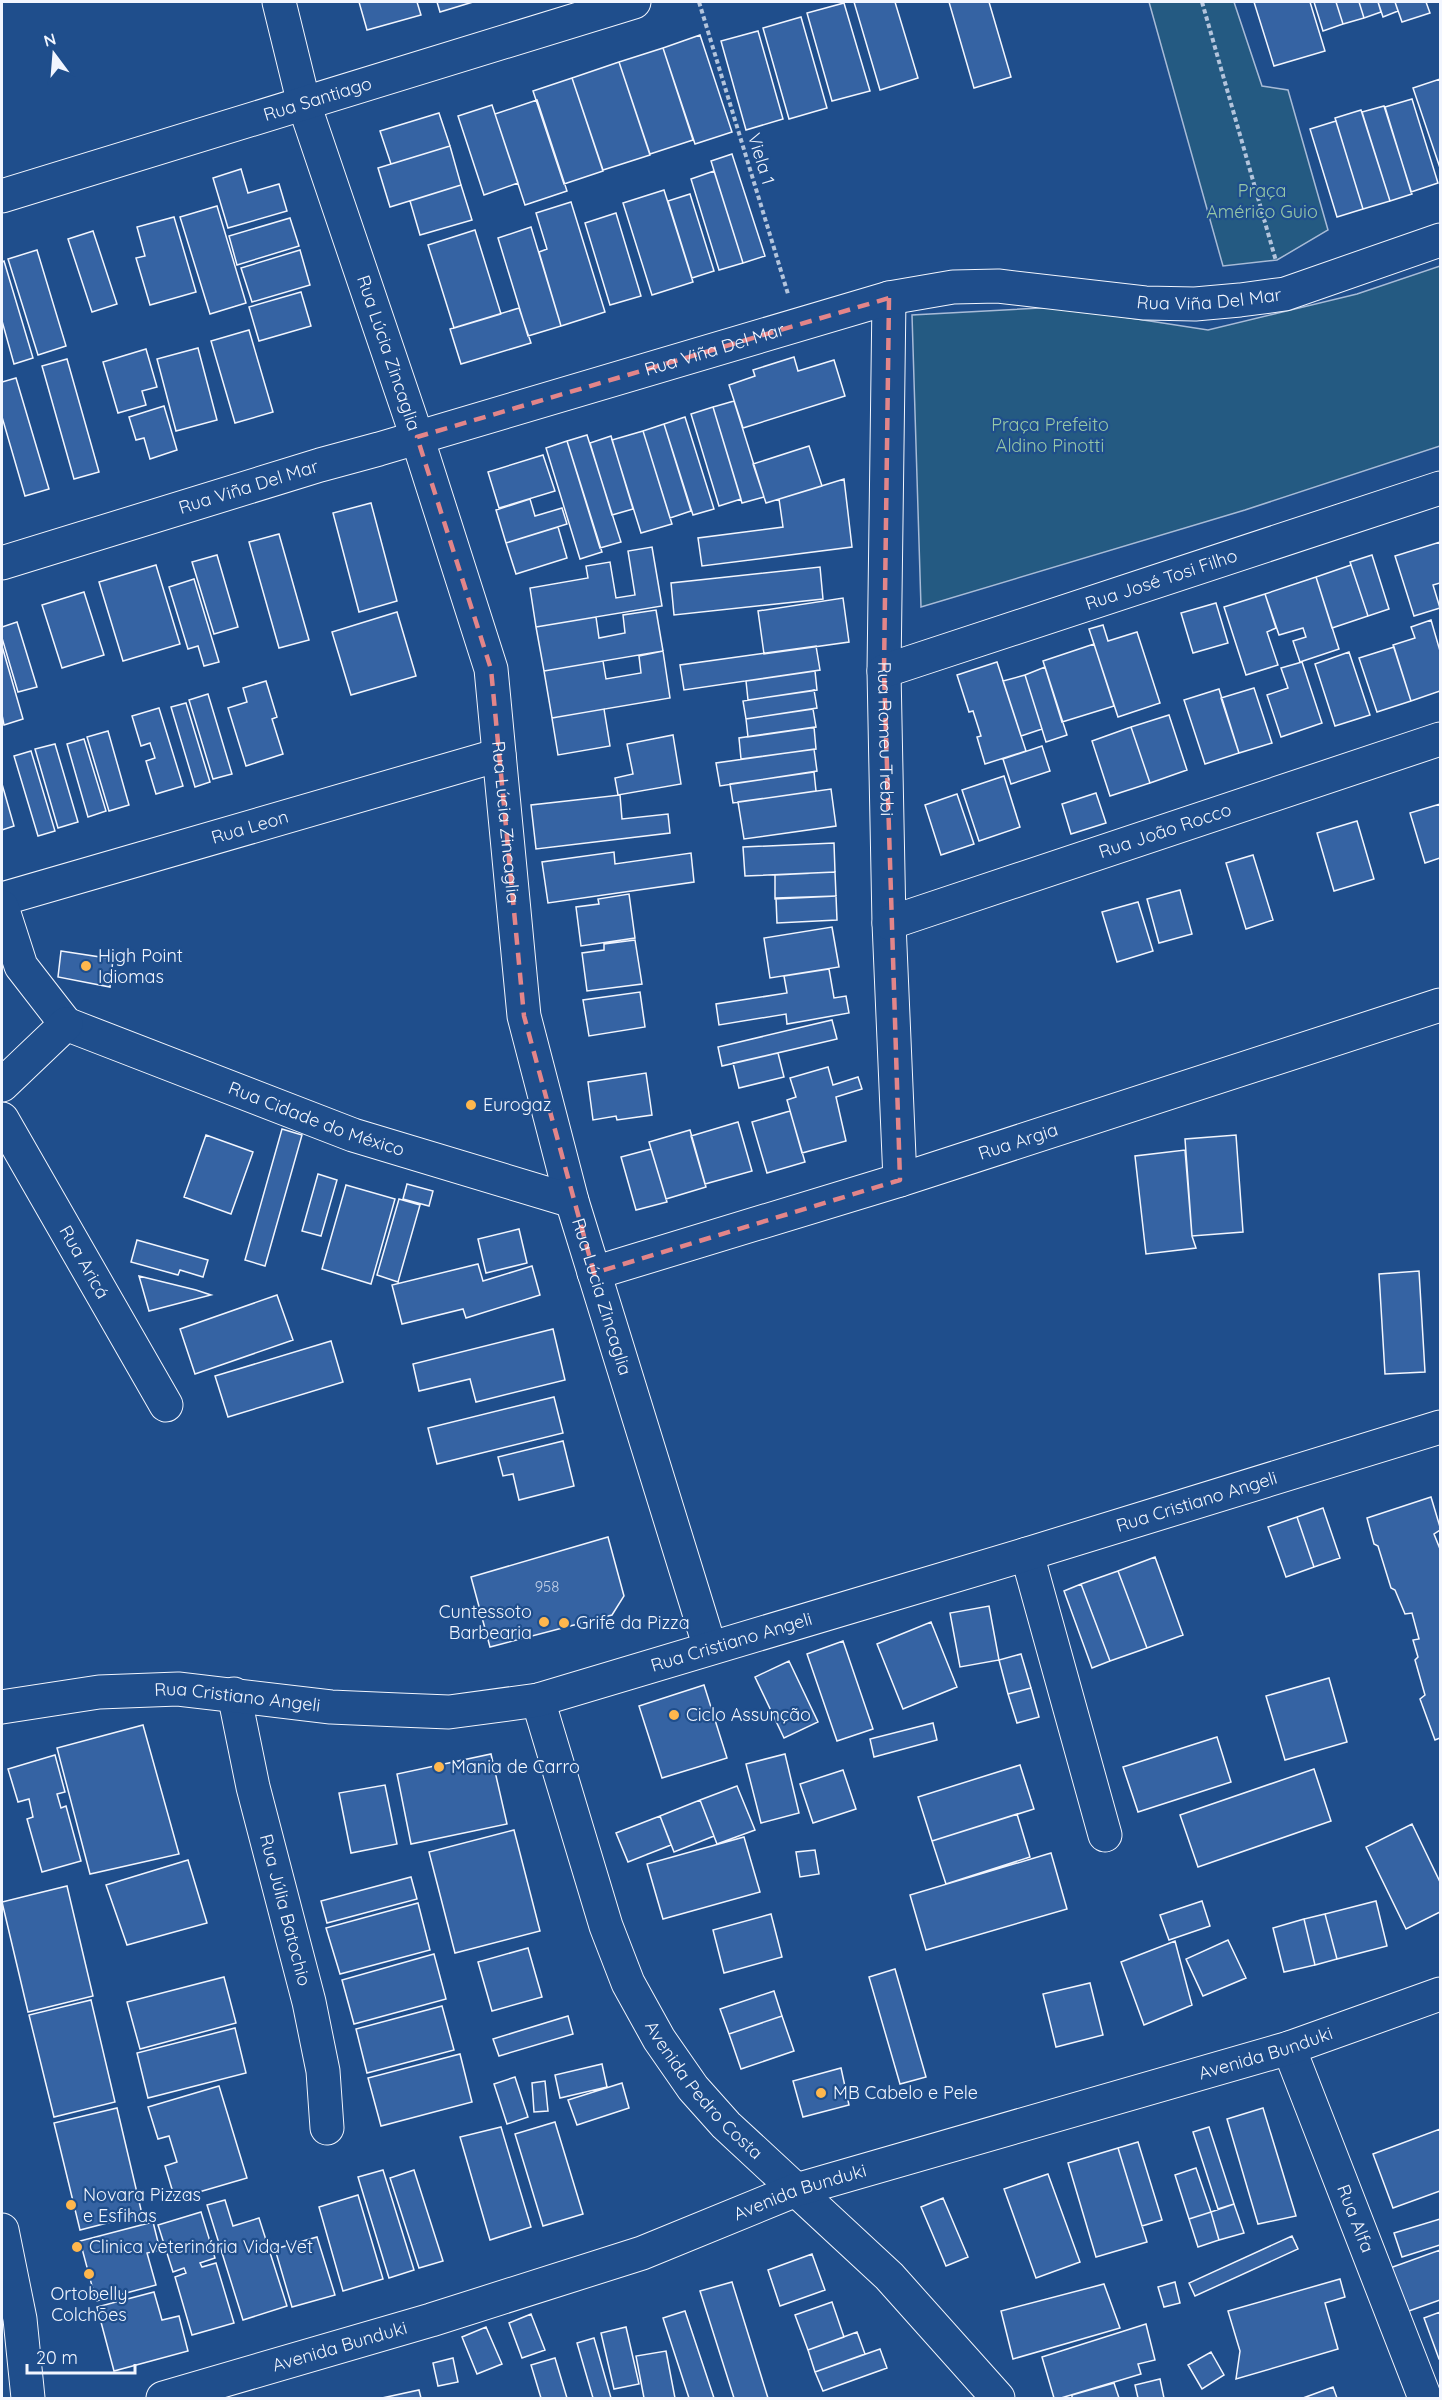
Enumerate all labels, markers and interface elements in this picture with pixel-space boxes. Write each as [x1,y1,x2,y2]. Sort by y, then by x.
north arrow [24,24,84,84]
text: N [41,28,58,51]
street label: Rua Santiago [260,71,374,126]
street label: Viela 1 [743,130,780,187]
park label: Praça Américo Guio [1206,179,1318,223]
street label: Rua Lúcia Zincaglia [352,272,426,434]
street label: Rua Viña Del Mar [1136,283,1283,315]
street label: Rua Viña Del Mar [642,317,787,381]
park label: Praça Prefeito Aldino Pinotti [991,413,1109,457]
street label: Rua Viña Del Mar [176,454,321,519]
street label: Rua José Tosi Filho [1082,543,1240,615]
street label: Rua Romeu Trebbi [873,661,899,817]
street label: Rua Lúcia Zincaglia [487,740,525,904]
street label: Rua João Rocco [1096,798,1234,863]
street label: Rua Leon [209,805,291,849]
place label: High Point Idiomas [98,944,183,988]
marker: High Point Idiomas [79,959,93,973]
street label: Rua Cidade do México [225,1076,407,1161]
place label: Eurogaz [483,1093,551,1116]
marker: Eurogaz [464,1098,478,1112]
street label: Rua Argia [975,1118,1061,1165]
street label: Rua Lúcia Zincaglia [567,1215,637,1378]
street label: Rua Aricá [54,1221,115,1303]
street label: Rua Cristiano Angeli [1113,1466,1280,1537]
house number: 958 [535,1577,559,1596]
place label: Cuntessoto Barbearia [439,1600,532,1644]
street label: Rua Cristiano Angeli [648,1607,815,1677]
place label: Grife da Pizza [576,1611,690,1634]
marker: Cuntessoto Barbearia [537,1615,551,1629]
marker: Grife da Pizza [557,1616,571,1630]
street label: Rua Cristiano Angeli [154,1677,322,1717]
place label: Ciclo Assunção [686,1703,811,1726]
marker: Ciclo Assunção [667,1708,681,1722]
place label: Mania de Carro [451,1755,580,1778]
marker: Mania de Carro [432,1760,446,1774]
street label: Rua Júlia Batochio [255,1831,316,1988]
street label: Avenida Pedro Costa [640,2016,768,2164]
street label: Avenida Bunduki [1196,2021,1336,2084]
place label: MB Cabelo e Pele [833,2081,978,2104]
marker: MB Cabelo e Pele [814,2086,828,2100]
street label: Avenida Bunduki [730,2158,869,2225]
street label: Rua Alfa [1332,2181,1379,2256]
place label: Novara Pizzas e Esfihas [83,2183,201,2227]
marker: Novara Pizzas e Esfihas [64,2198,78,2212]
place label: Clinica veterinária Vida Vet [89,2235,313,2258]
marker: Clinica veterinária Vida Vet [70,2240,84,2254]
marker: Ortobelly Colchões [82,2267,96,2281]
place label: Ortobelly Colchões [51,2282,127,2326]
street label: Avenida Bunduki [270,2316,410,2377]
scale bar [27,2337,135,2375]
text: 20 m [36,2346,78,2369]

